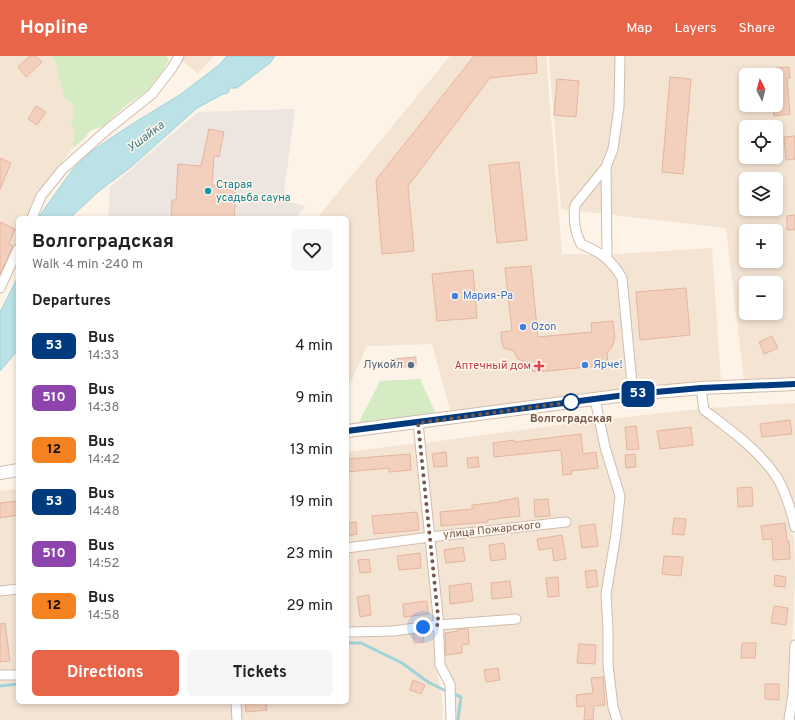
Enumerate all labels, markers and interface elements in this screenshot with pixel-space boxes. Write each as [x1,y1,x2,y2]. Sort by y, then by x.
text: Hopline [20,16,88,40]
text: Map [626,20,652,37]
text: Layers [674,20,716,37]
text: Share [738,20,775,37]
north arrow [739,68,783,112]
map controls [739,68,783,320]
water label: Ушайка [124,117,168,156]
button: locate [739,120,783,164]
button: layers [739,172,783,216]
place label: Старая усадьба сауна [216,178,291,205]
marker: Старая усадьба сауна [203,186,213,196]
button: + [739,224,783,268]
button: heart [291,229,333,271]
text: Волгоградская [32,230,174,254]
text: Walk · 4 min · 240 m [32,257,143,273]
button: − [739,276,783,320]
place label: Мария-Ра [463,289,513,303]
marker: Мария-Ра [450,291,460,301]
text: Departures [32,292,111,311]
place label: Ozon [531,320,557,334]
marker: Ozon [518,322,528,332]
text: Bus [88,329,115,348]
text: 53 [46,337,62,354]
text: 4 min [295,337,333,356]
text: 14:33 [88,348,119,364]
place label: Лукойл [363,358,403,372]
place label: Ярче! [593,358,622,372]
place label: Аптечный дом [454,359,531,373]
marker: Лукойл [406,360,416,370]
marker: Ярче! [580,360,590,370]
marker: Аптечный дом [534,361,544,371]
text: Bus [88,381,115,400]
line badge: 53 [620,381,656,407]
text: 53 [630,385,646,402]
text: 510 [42,389,66,406]
text: 9 min [296,389,333,408]
marker: Волгоградская [562,393,580,411]
text: 14:38 [88,400,119,416]
place label: Волгоградская [530,412,612,426]
text: Bus [88,433,115,452]
text: 12 [47,441,61,458]
text: 13 min [290,441,333,460]
text: 14:42 [88,452,120,468]
text: Bus [88,485,115,504]
text: 53 [46,493,62,510]
text: 19 min [290,493,333,512]
text: 14:48 [88,504,120,520]
street label: улица Пожарского [442,518,542,542]
text: Bus [88,537,115,556]
text: 510 [42,545,66,562]
text: 23 min [286,545,333,564]
text: 14:52 [88,556,120,572]
text: Bus [88,589,115,608]
text: 12 [47,597,61,614]
text: 29 min [286,597,333,616]
text: 14:58 [88,608,120,624]
your location [413,617,433,637]
button: Directions [32,650,179,696]
button: Tickets [187,650,333,696]

